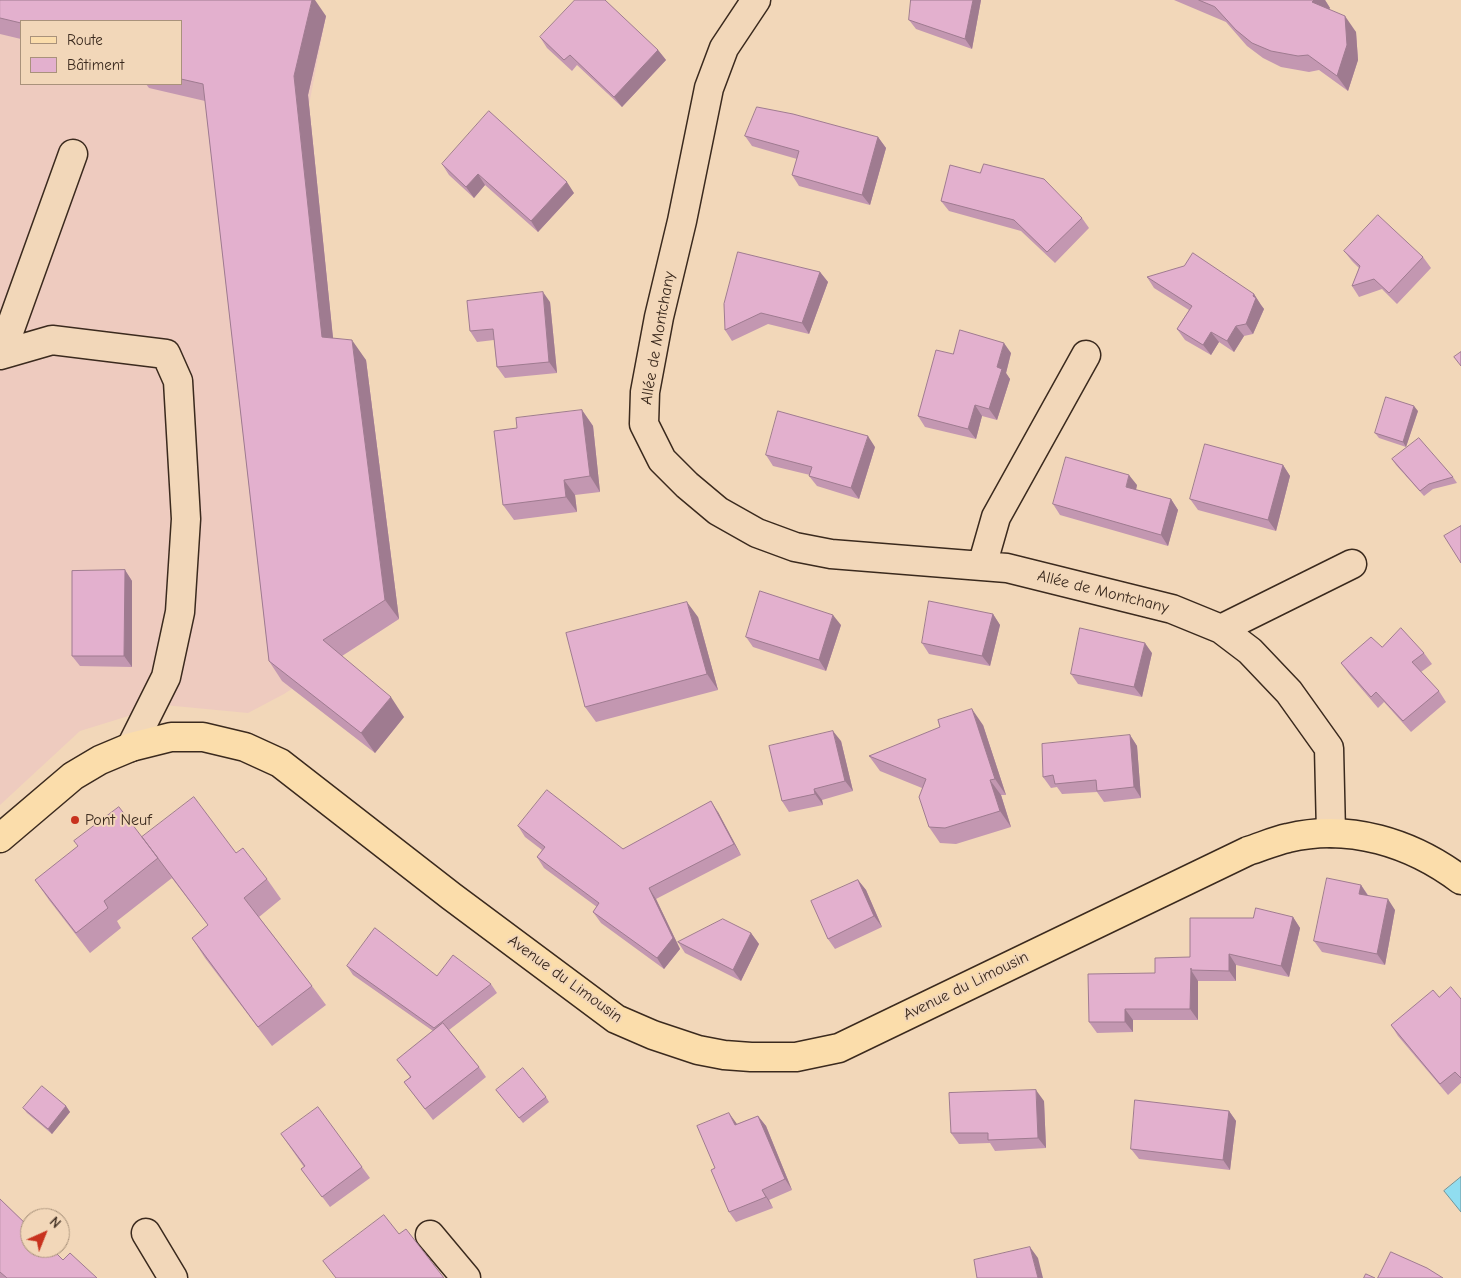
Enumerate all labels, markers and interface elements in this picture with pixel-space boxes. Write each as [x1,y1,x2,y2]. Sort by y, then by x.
legend [20,20,182,85]
text: Route [67,31,103,49]
text: Bâtiment [67,56,124,74]
street label: Allée de Montchany [637,270,679,406]
street label: Allée de Montchany [1035,566,1171,618]
place label: Pont Neuf [85,810,152,830]
marker: Pont Neuf [69,814,81,826]
street label: Avenue du Limousin [504,931,626,1027]
street label: Avenue du Limousin [900,947,1032,1025]
north arrow [20,1208,70,1258]
text: N [46,1213,64,1232]

